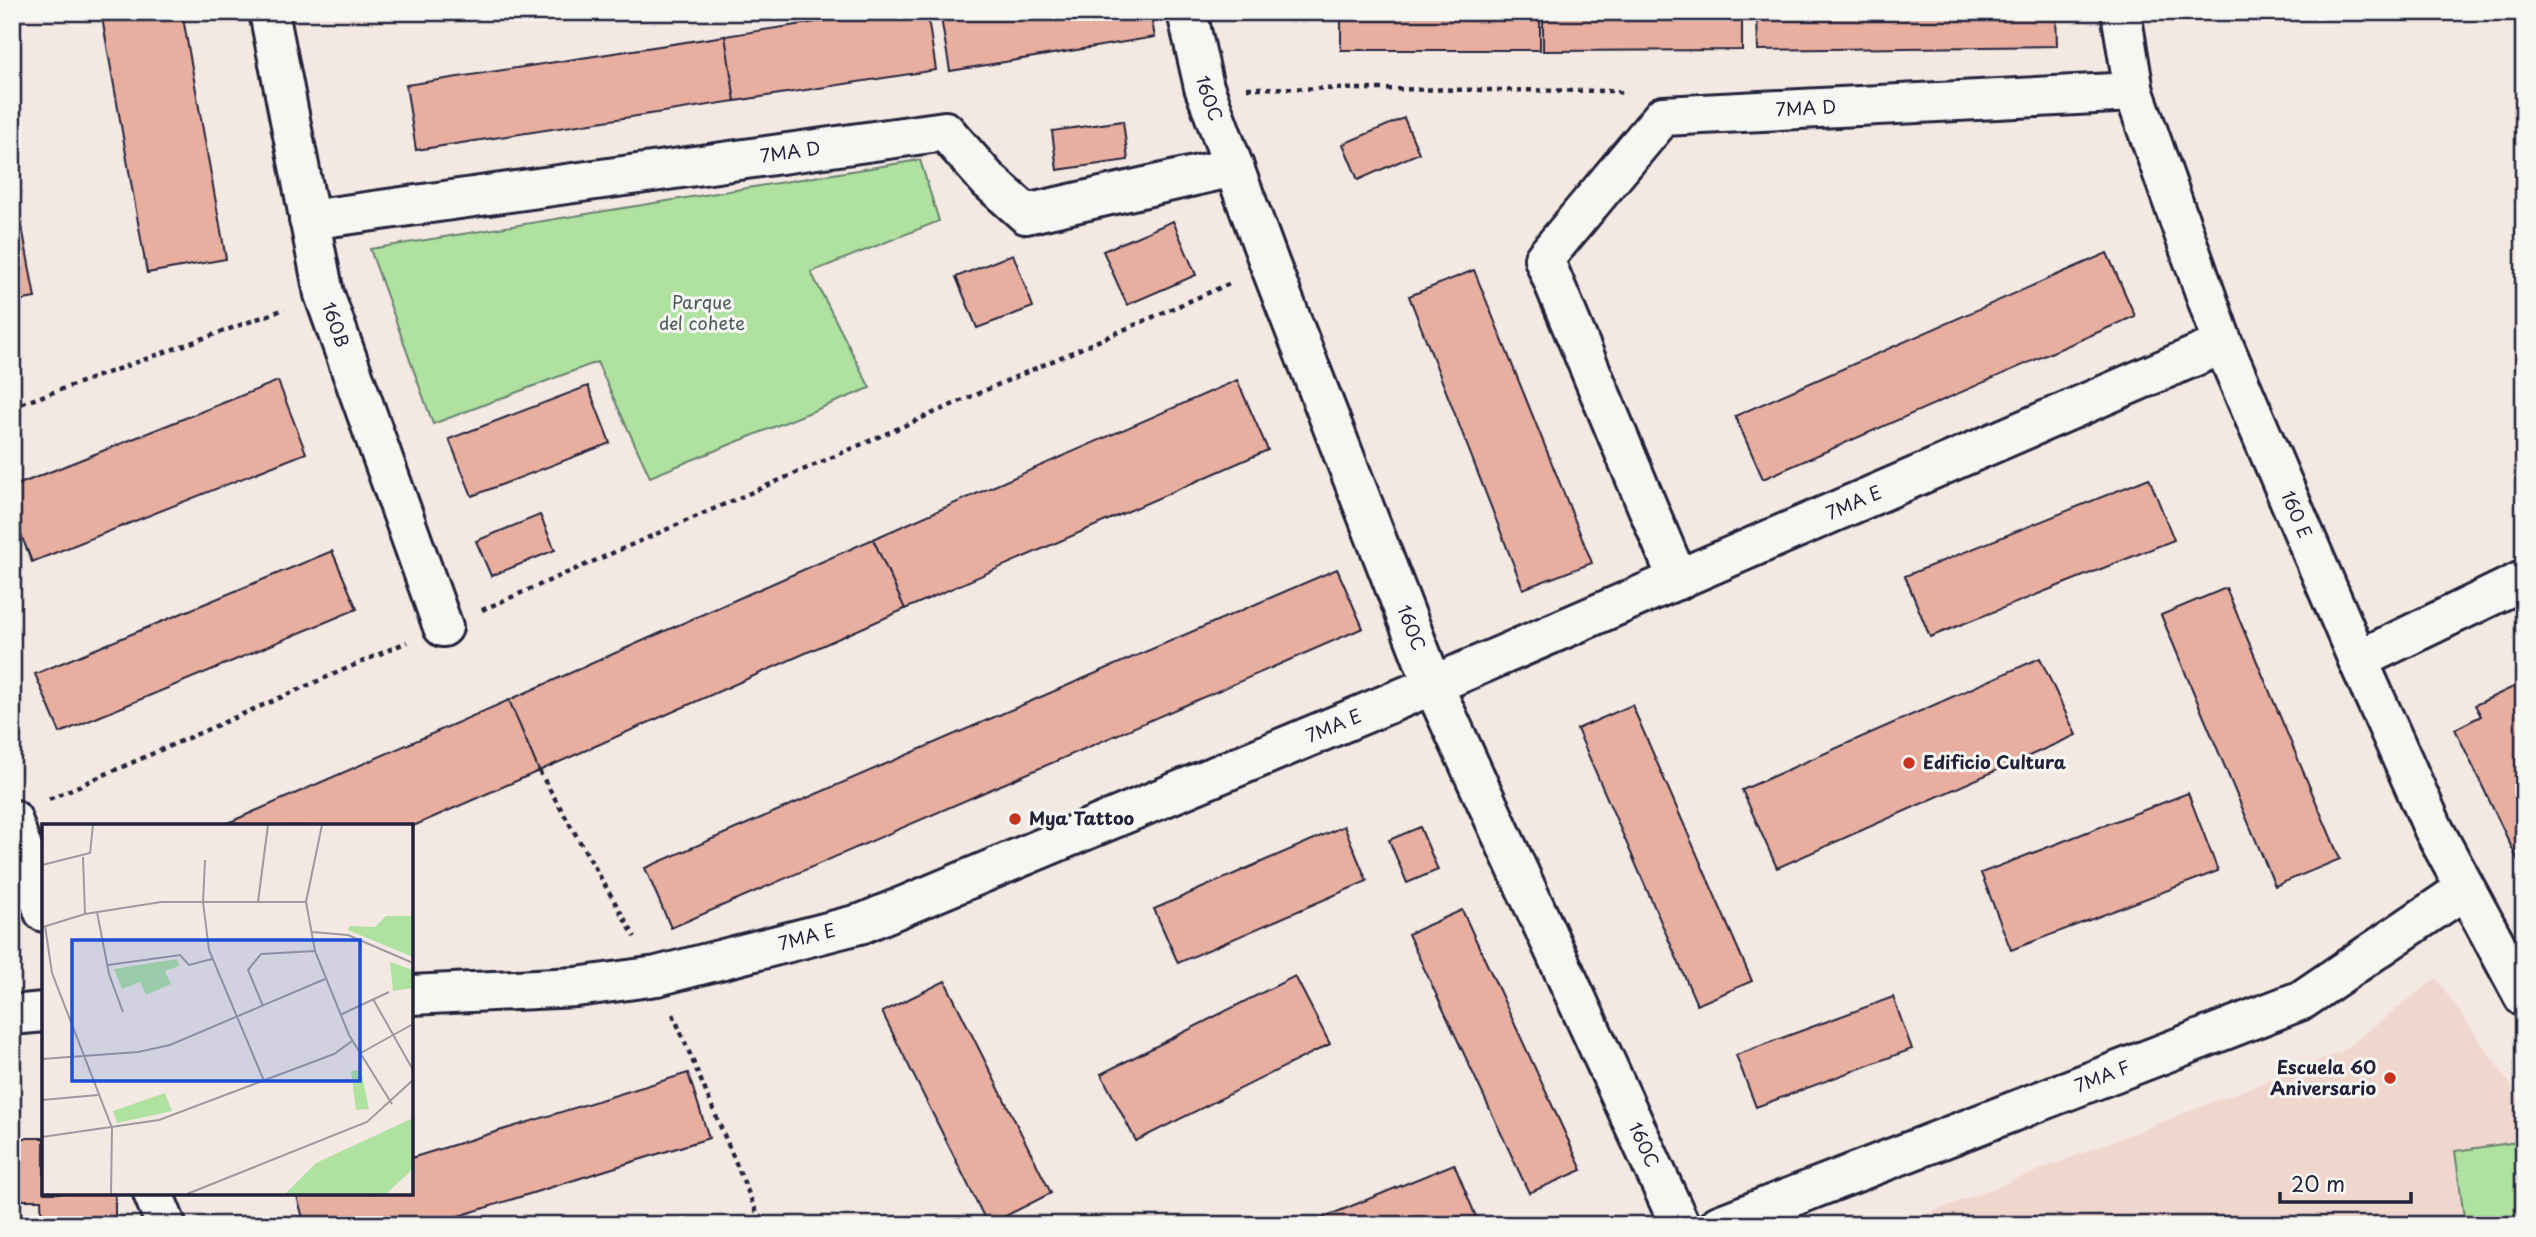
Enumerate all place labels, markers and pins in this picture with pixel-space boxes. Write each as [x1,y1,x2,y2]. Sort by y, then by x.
place label: Edificio Cultura [1923,748,2067,775]
marker: Edificio Cultura [1901,755,1917,771]
place label: Mya Tattoo [1029,804,1135,831]
marker: Mya Tattoo [1007,811,1023,827]
place label: Escuela 60 Aniversario [2270,1053,2376,1101]
marker: Escuela 60 Aniversario [2382,1070,2398,1086]

